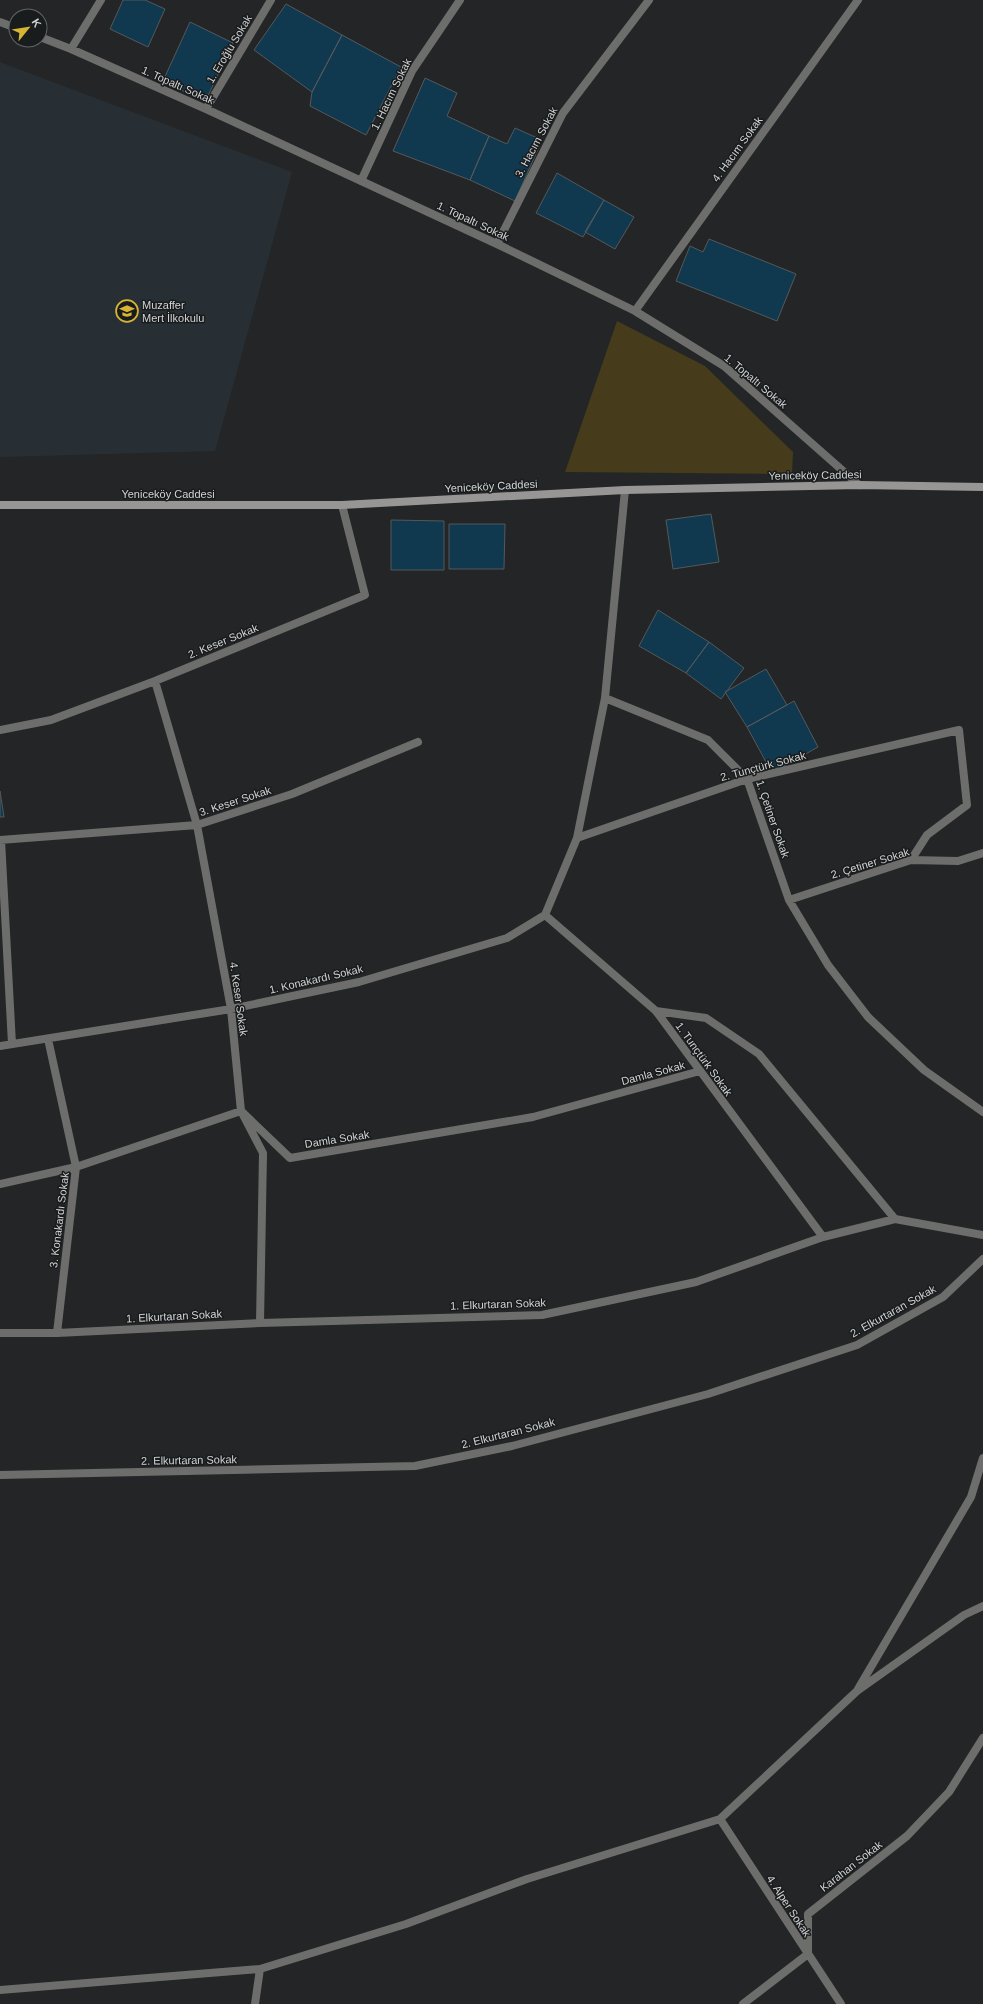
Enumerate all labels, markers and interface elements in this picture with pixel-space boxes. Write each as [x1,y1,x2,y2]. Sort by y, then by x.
north arrow [8,8,48,48]
street label: 1. Eroğlu Sokak [204,12,254,85]
text: K [29,17,44,29]
street label: 1. Hacım Sokak [369,56,414,132]
street label: 1. Topaltı Sokak [140,64,217,107]
street label: 3. Hacım Sokak [512,104,560,179]
street label: 4. Hacım Sokak [709,114,765,184]
street label: 1. Topaltı Sokak [435,199,511,243]
school or university icon: Muzaffer Mert İlkokulu [114,298,140,324]
place label: Muzaffer Mert İlkokulu [142,299,204,324]
street label: 1. Topaltı Sokak [722,351,790,411]
street label: Yeniceköy Caddesi [768,468,862,482]
street label: Yeniceköy Caddesi [444,478,538,494]
street label: Yeniceköy Caddesi [121,488,215,500]
street label: 2. Keser Sokak [186,621,260,661]
street label: 2. Tunçtürk Sokak [719,749,808,783]
street label: 1. Çetiner Sokak [754,779,792,860]
street label: 3. Keser Sokak [198,784,273,818]
street label: 2. Çetiner Sokak [829,845,911,881]
street label: 4. Keser Sokak [228,961,250,1037]
street label: 1. Konakardı Sokak [268,962,365,996]
street label: 1. Tunçtürk Sokak [673,1020,735,1099]
street label: Damla Sokak [620,1059,687,1087]
street label: Damla Sokak [304,1128,371,1150]
street label: 3. Konakardı Sokak [47,1171,71,1268]
street label: 2. Elkurtaran Sokak [848,1282,938,1340]
street label: 1. Elkurtaran Sokak [450,1296,547,1312]
street label: 1. Elkurtaran Sokak [126,1307,223,1325]
street label: 2. Elkurtaran Sokak [460,1415,557,1450]
street label: 2. Elkurtaran Sokak [141,1453,238,1467]
street label: Karahan Sokak [818,1838,885,1894]
street label: 4. Alper Sokak [765,1873,814,1939]

